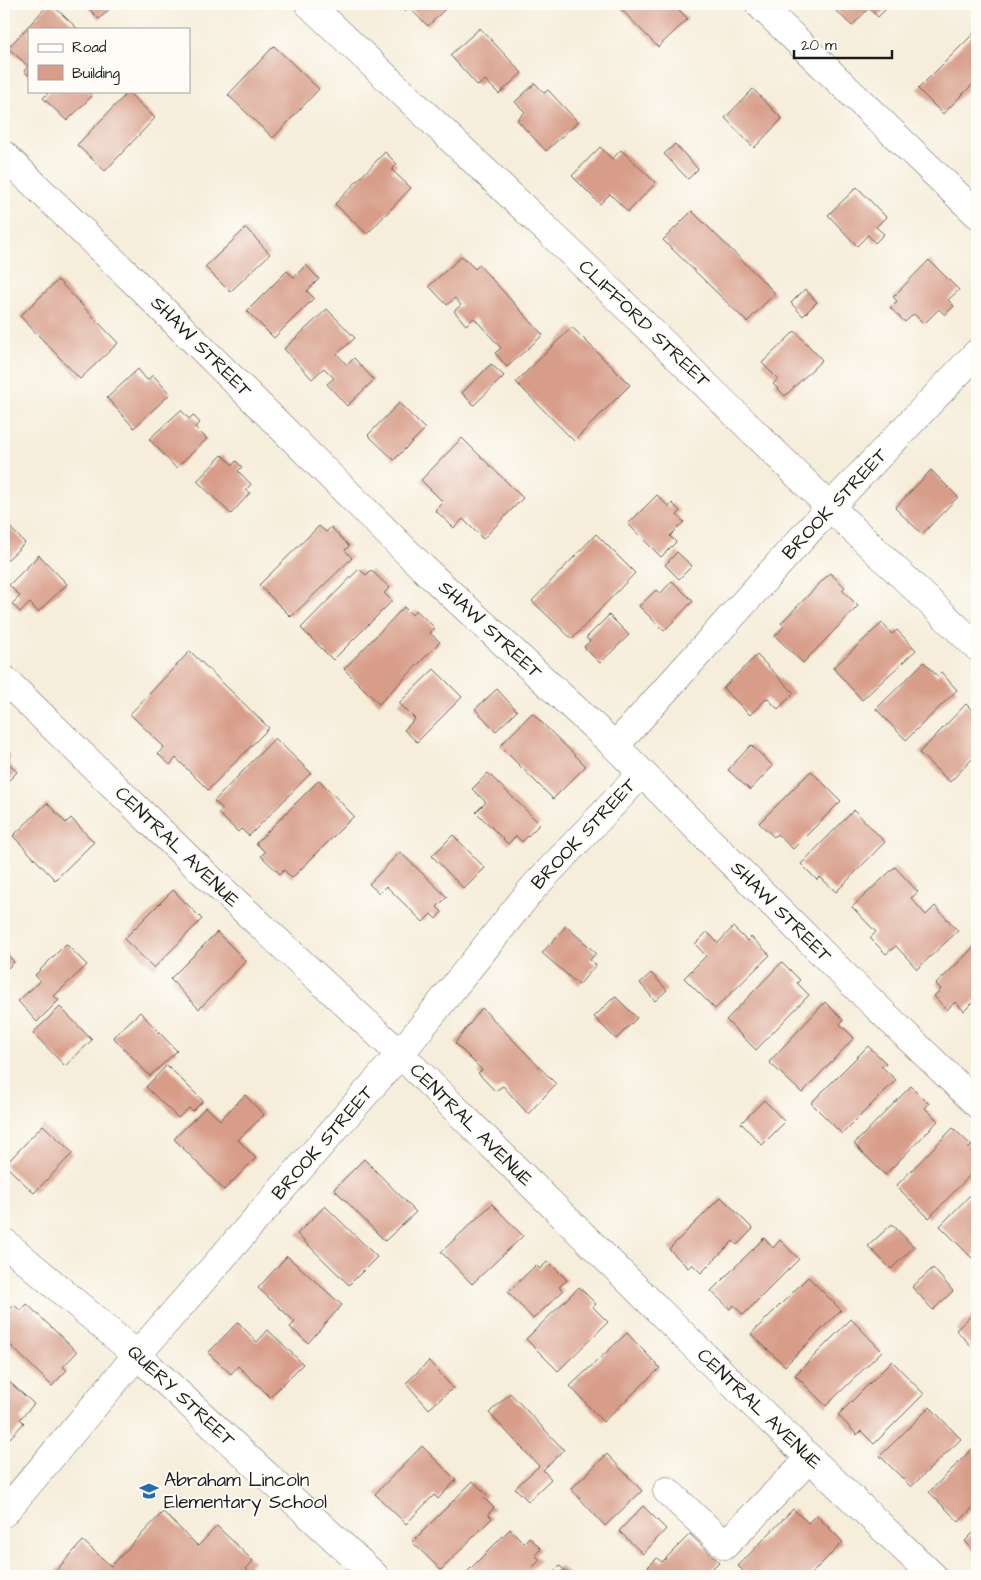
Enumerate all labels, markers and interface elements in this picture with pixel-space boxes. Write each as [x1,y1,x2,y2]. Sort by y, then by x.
legend [28,28,190,92]
scale bar [794,28,891,60]
text: 20 m [801,35,837,56]
text: Road [72,37,107,58]
text: Building [72,63,120,85]
street label: CLIFFORD STREET [572,254,716,394]
street label: SHAW STREET [144,290,258,404]
street label: BROOK STREET [776,442,894,566]
street label: SHAW STREET [432,575,548,685]
street label: BROOK STREET [525,772,643,896]
street label: CENTRAL AVENUE [109,780,245,914]
street label: SHAW STREET [724,855,838,969]
street label: CENTRAL AVENUE [403,1057,539,1193]
street label: BROOK STREET [266,1080,380,1206]
street label: QUERY STREET [121,1339,241,1453]
street label: CENTRAL AVENUE [691,1342,827,1476]
place label: Abraham Lincoln Elementary School [164,1467,327,1517]
school or university icon: Abraham Lincoln Elementary School [138,1480,160,1502]

